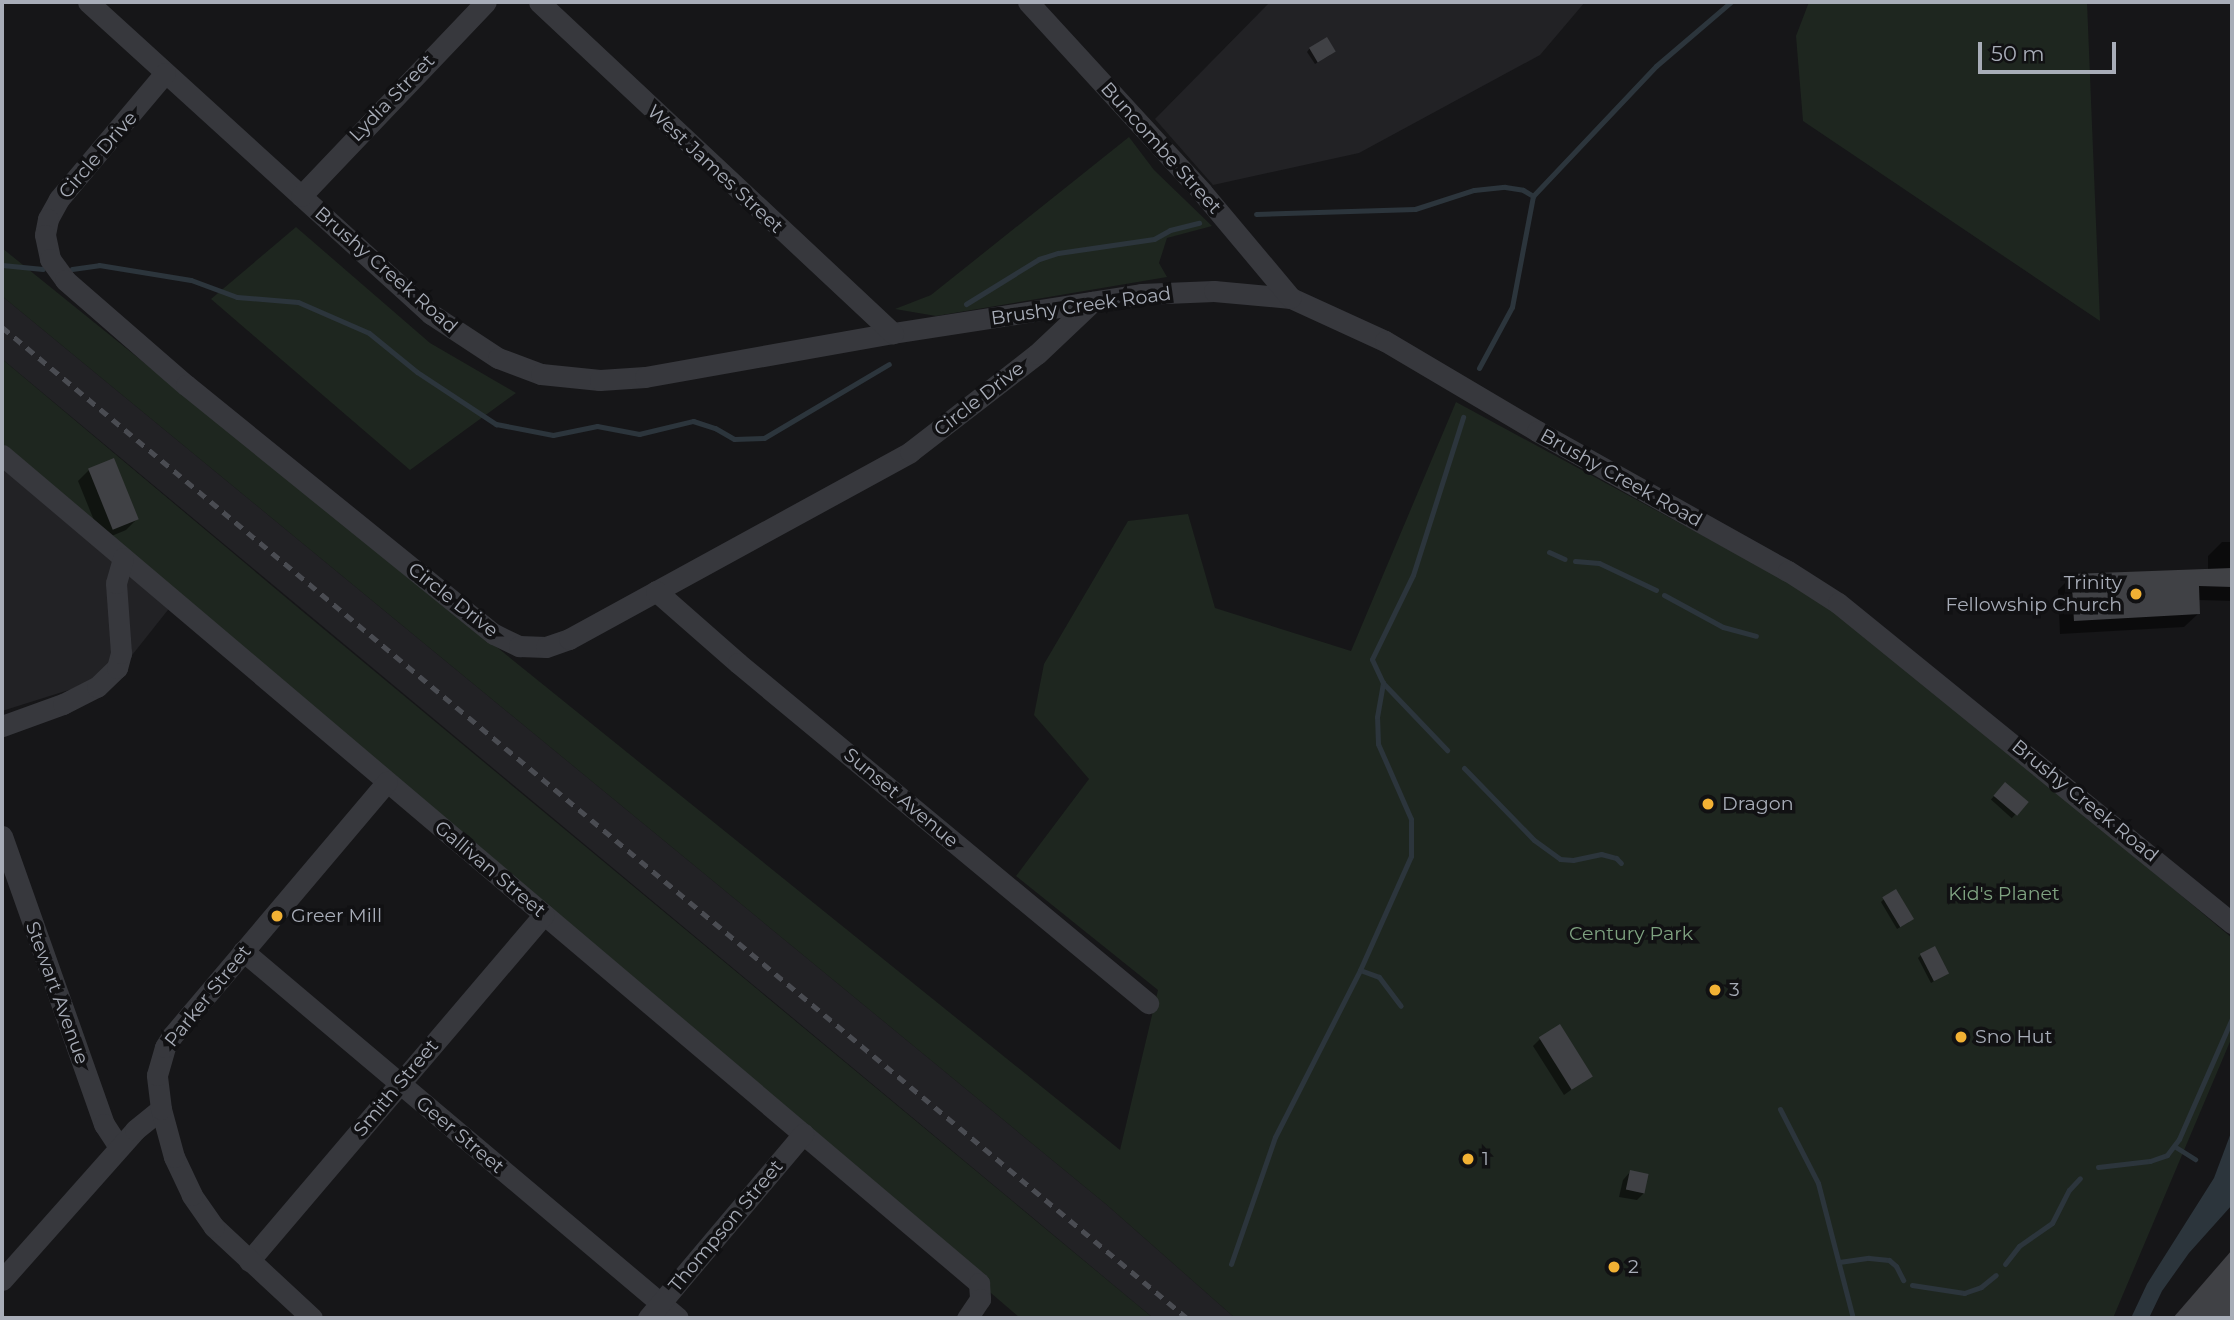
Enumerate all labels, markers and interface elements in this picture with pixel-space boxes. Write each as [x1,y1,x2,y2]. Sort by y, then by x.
scale bar [1982,28,2120,72]
text: 50 m [1991,41,2045,66]
street label: Lydia Street [345,50,439,146]
street label: Buncombe Street [1096,77,1226,219]
street label: West James Street [642,100,788,238]
street label: Circle Drive [54,107,142,203]
street label: Brushy Creek Road [310,202,462,338]
street label: Brushy Creek Road [990,282,1172,330]
street label: Circle Drive [929,357,1029,441]
street label: Brushy Creek Road [1536,424,1706,532]
street label: Circle Drive [403,558,503,642]
place label: Trinity Fellowship Church [1945,572,2122,616]
marker: Trinity Fellowship Church [2128,586,2144,602]
street label: Brushy Creek Road [2007,735,2163,867]
street label: Sunset Avenue [839,743,963,853]
place label: Dragon [1722,793,1794,815]
marker: Dragon [1700,796,1716,812]
street label: Gallivan Street [430,816,550,922]
park label: Kid's Planet [1948,883,2060,905]
place label: Greer Mill [291,905,382,927]
marker: Greer Mill [269,908,285,924]
street label: Stewart Avenue [21,919,93,1067]
park label: Century Park [1569,923,1693,945]
street label: Parker Street [160,940,256,1052]
place label: 3 [1729,979,1740,1001]
marker: 3 [1707,982,1723,998]
place label: Sno Hut [1975,1026,2052,1048]
marker: Sno Hut [1953,1029,1969,1045]
street label: Smith Street [349,1035,443,1141]
street label: Geer Street [411,1092,509,1178]
place label: 1 [1482,1148,1489,1170]
marker: 1 [1460,1151,1476,1167]
street label: Thompson Street [664,1155,788,1297]
place label: 2 [1628,1256,1639,1278]
marker: 2 [1606,1259,1622,1275]

